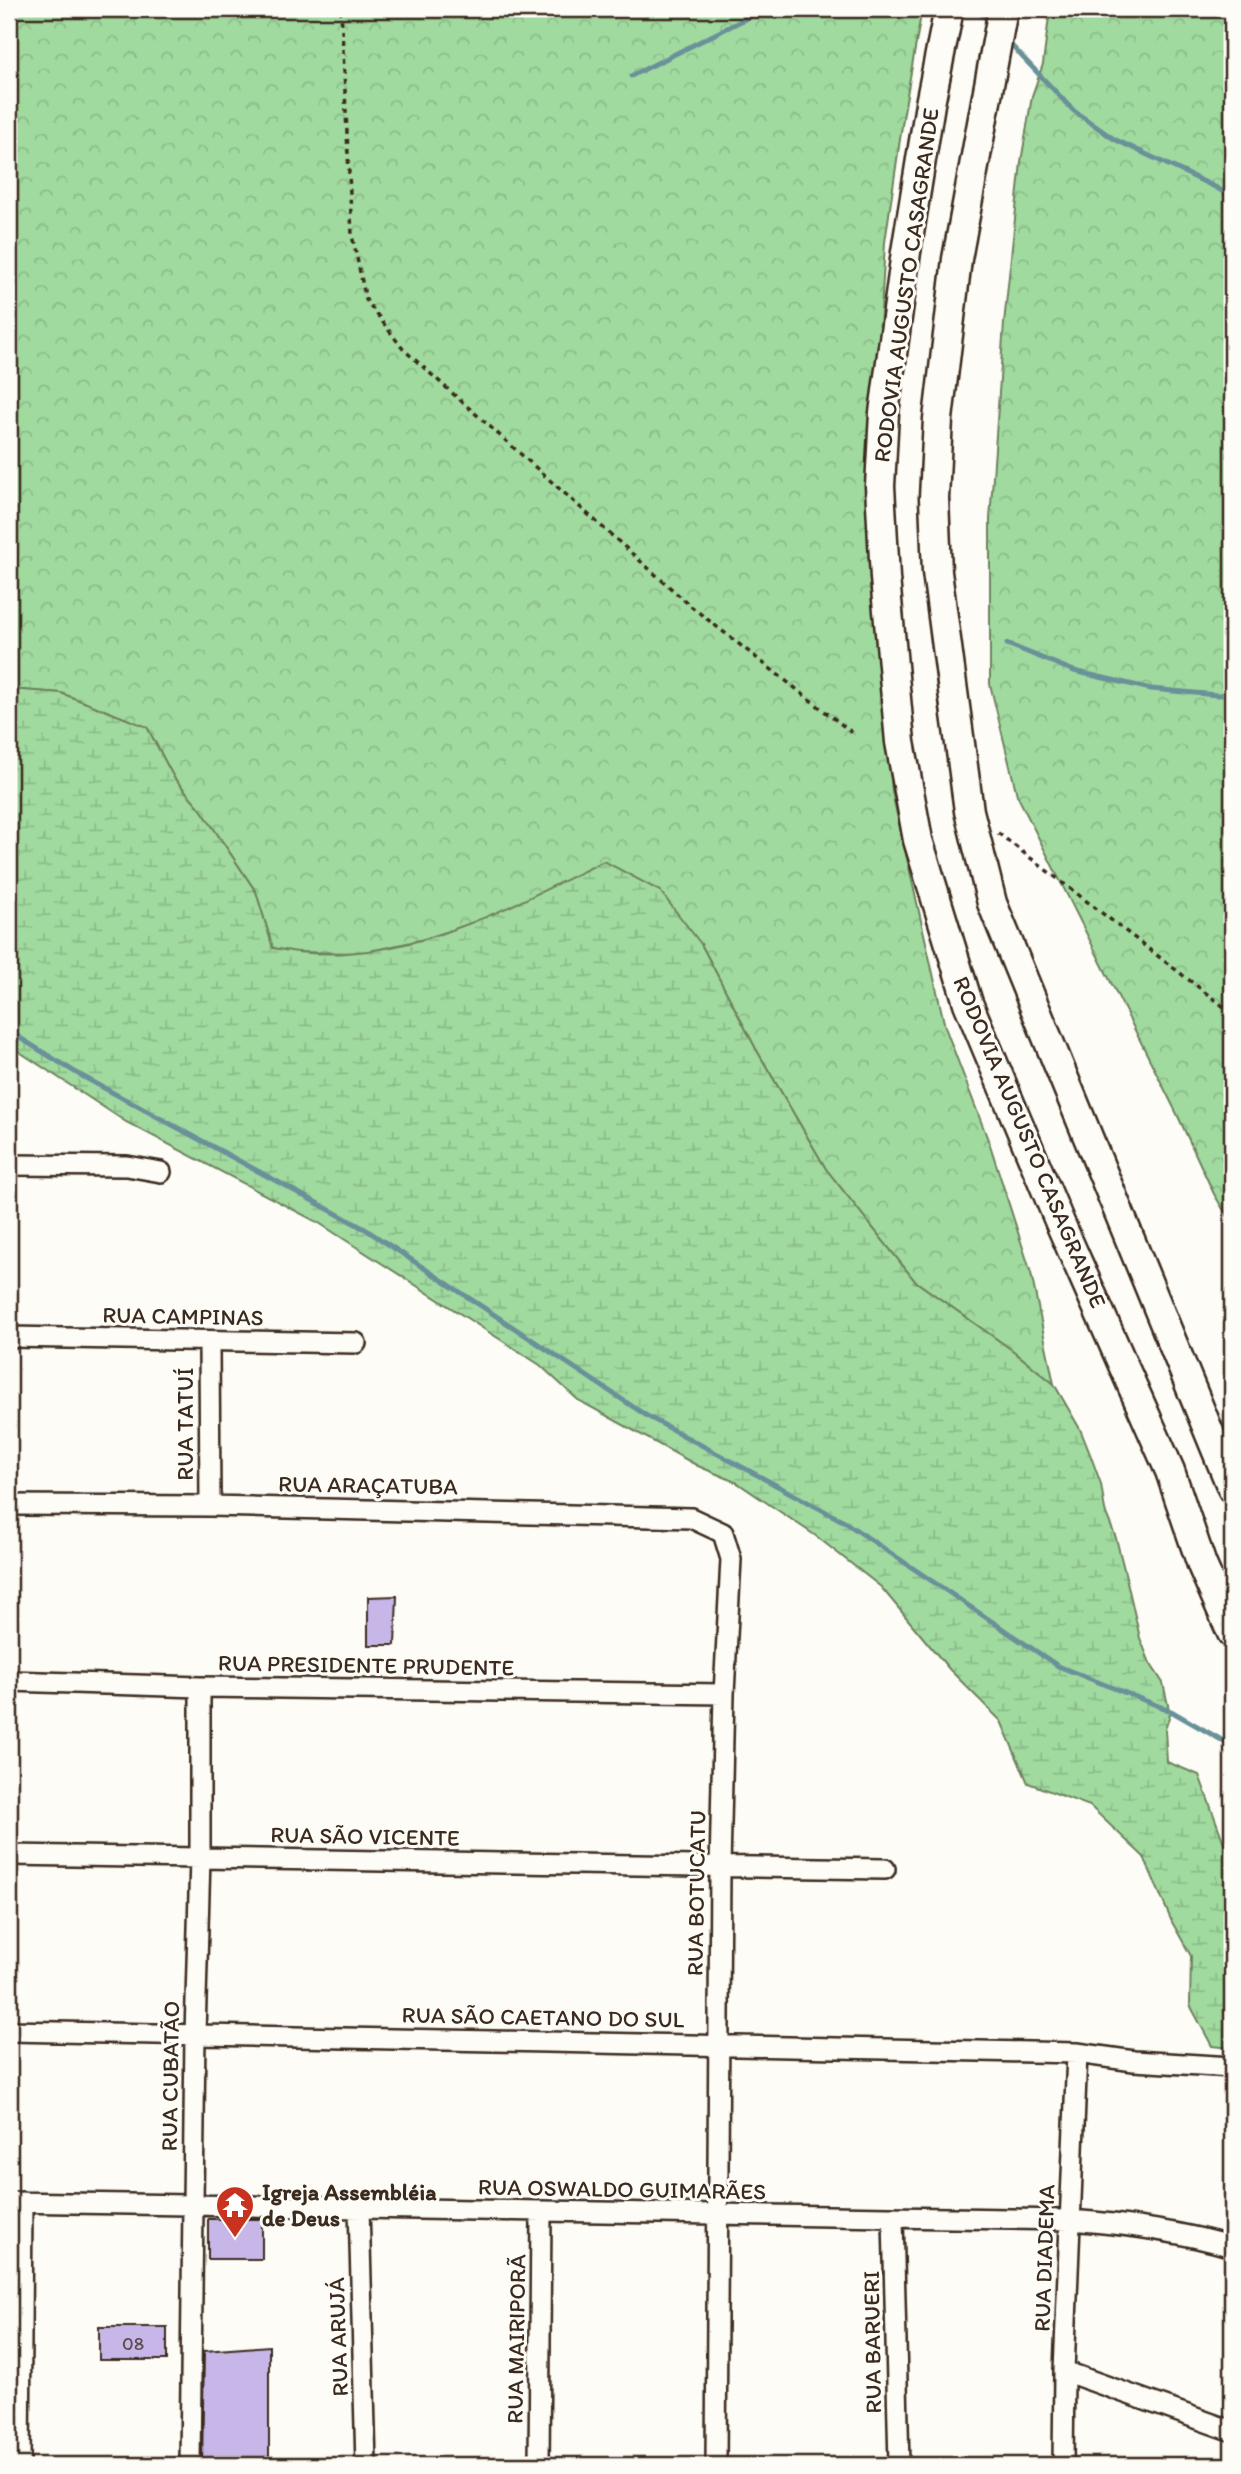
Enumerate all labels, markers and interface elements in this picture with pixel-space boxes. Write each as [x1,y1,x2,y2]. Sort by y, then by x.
street label: RODOVIA AUGUSTO CASAGRANDE [867,106,945,464]
street label: RODOVIA AUGUSTO CASAGRANDE [947,972,1113,1312]
street label: RUA CAMPINAS [102,1301,264,1331]
street label: RUA TATUÍ [171,1367,199,1481]
street label: RUA ARAÇATUBA [278,1469,458,1501]
street label: RUA PRESIDENTE PRUDENTE [218,1648,515,1682]
street label: RUA BOTUCATU [681,1810,711,1976]
street label: RUA SÃO VICENTE [270,1820,460,1852]
street label: RUA CUBATÃO [155,2001,185,2151]
street label: RUA SÃO CAETANO DO SUL [401,2001,685,2033]
street label: RUA OSWALDO GUIMARÃES [478,2172,766,2206]
place label: Igreja Assembléia de Deus [262,2178,437,2232]
street label: RUA DIADEMA [1027,2183,1061,2332]
temple icon: Igreja Assembléia de Deus [214,2184,256,2239]
street label: RUA MAIRIPORÃ [501,2254,531,2424]
street label: RUA BARUERI [857,2270,887,2414]
street label: RUA ARUJÁ [322,2277,354,2397]
house number: 08 [122,2332,144,2355]

